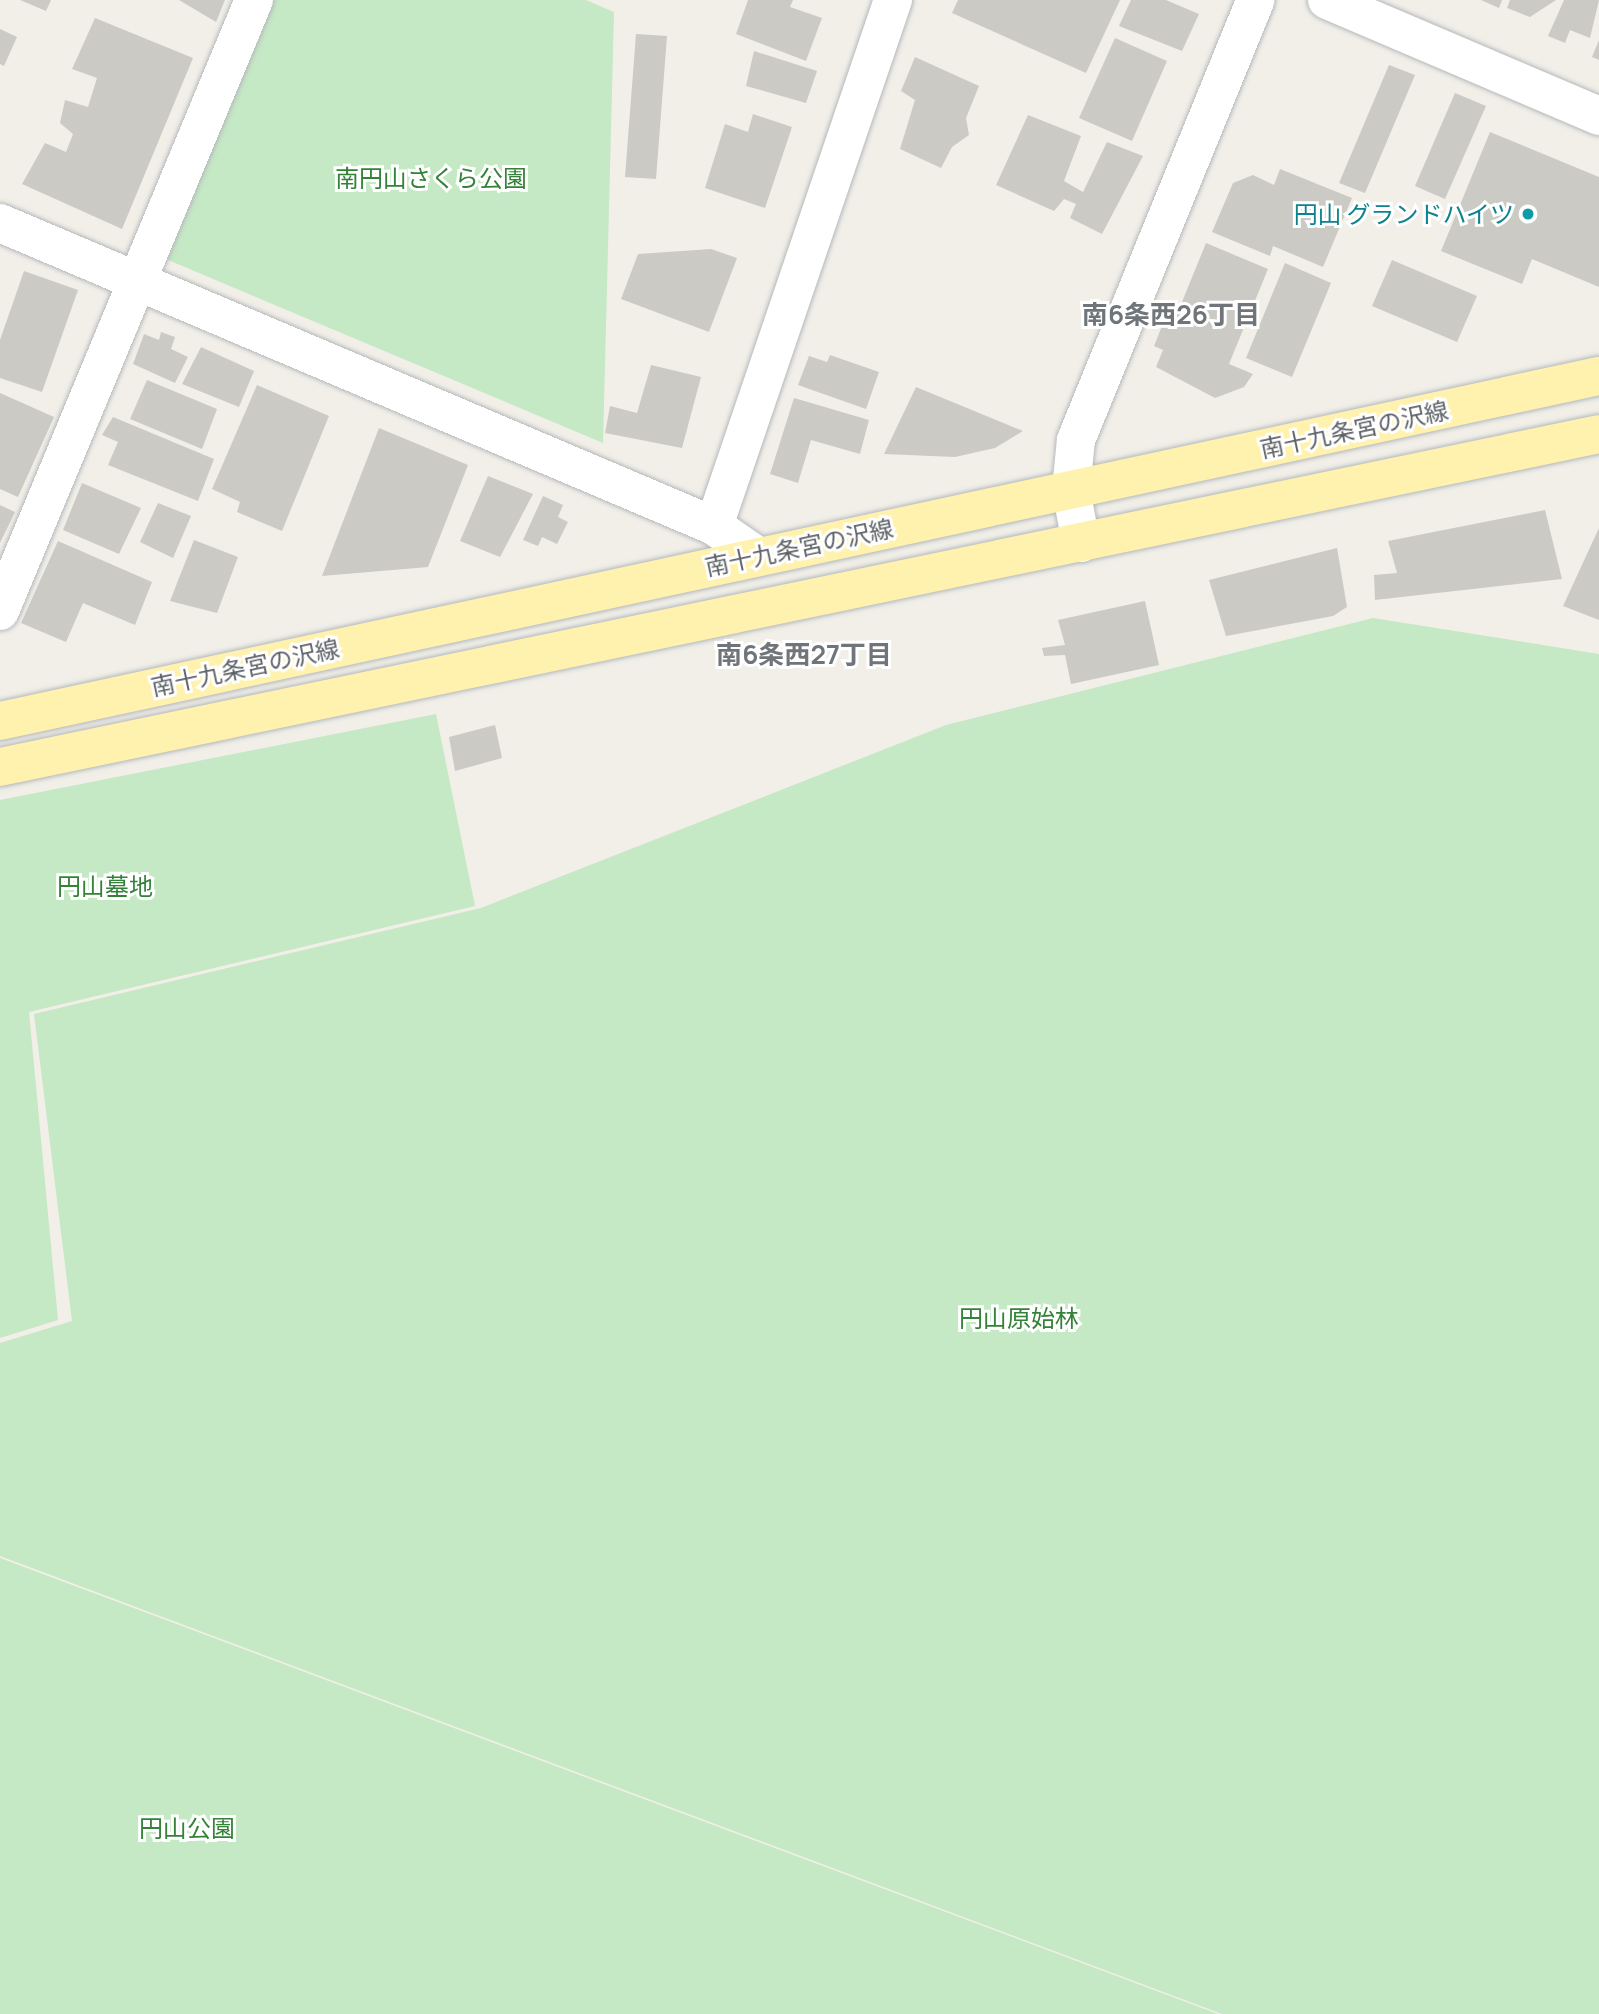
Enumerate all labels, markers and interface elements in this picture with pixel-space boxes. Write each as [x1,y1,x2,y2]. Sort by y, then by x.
park label: 南円山さくら公園 [335,164,527,192]
place label: 円山 グランドハイツ [1293,200,1514,228]
marker: 円山 グランドハイツ [1520,206,1536,222]
district label: 南6条西26丁目 [1082,299,1260,331]
street label: 南十九条宮の沢線 [1257,395,1451,463]
street label: 南十九条宮の沢線 [702,513,896,581]
street label: 南十九条宮の沢線 [148,633,342,701]
district label: 南6条西27丁目 [716,639,892,671]
park label: 円山墓地 [57,872,153,900]
park label: 円山原始林 [959,1304,1079,1332]
park label: 円山公園 [139,1814,235,1842]

